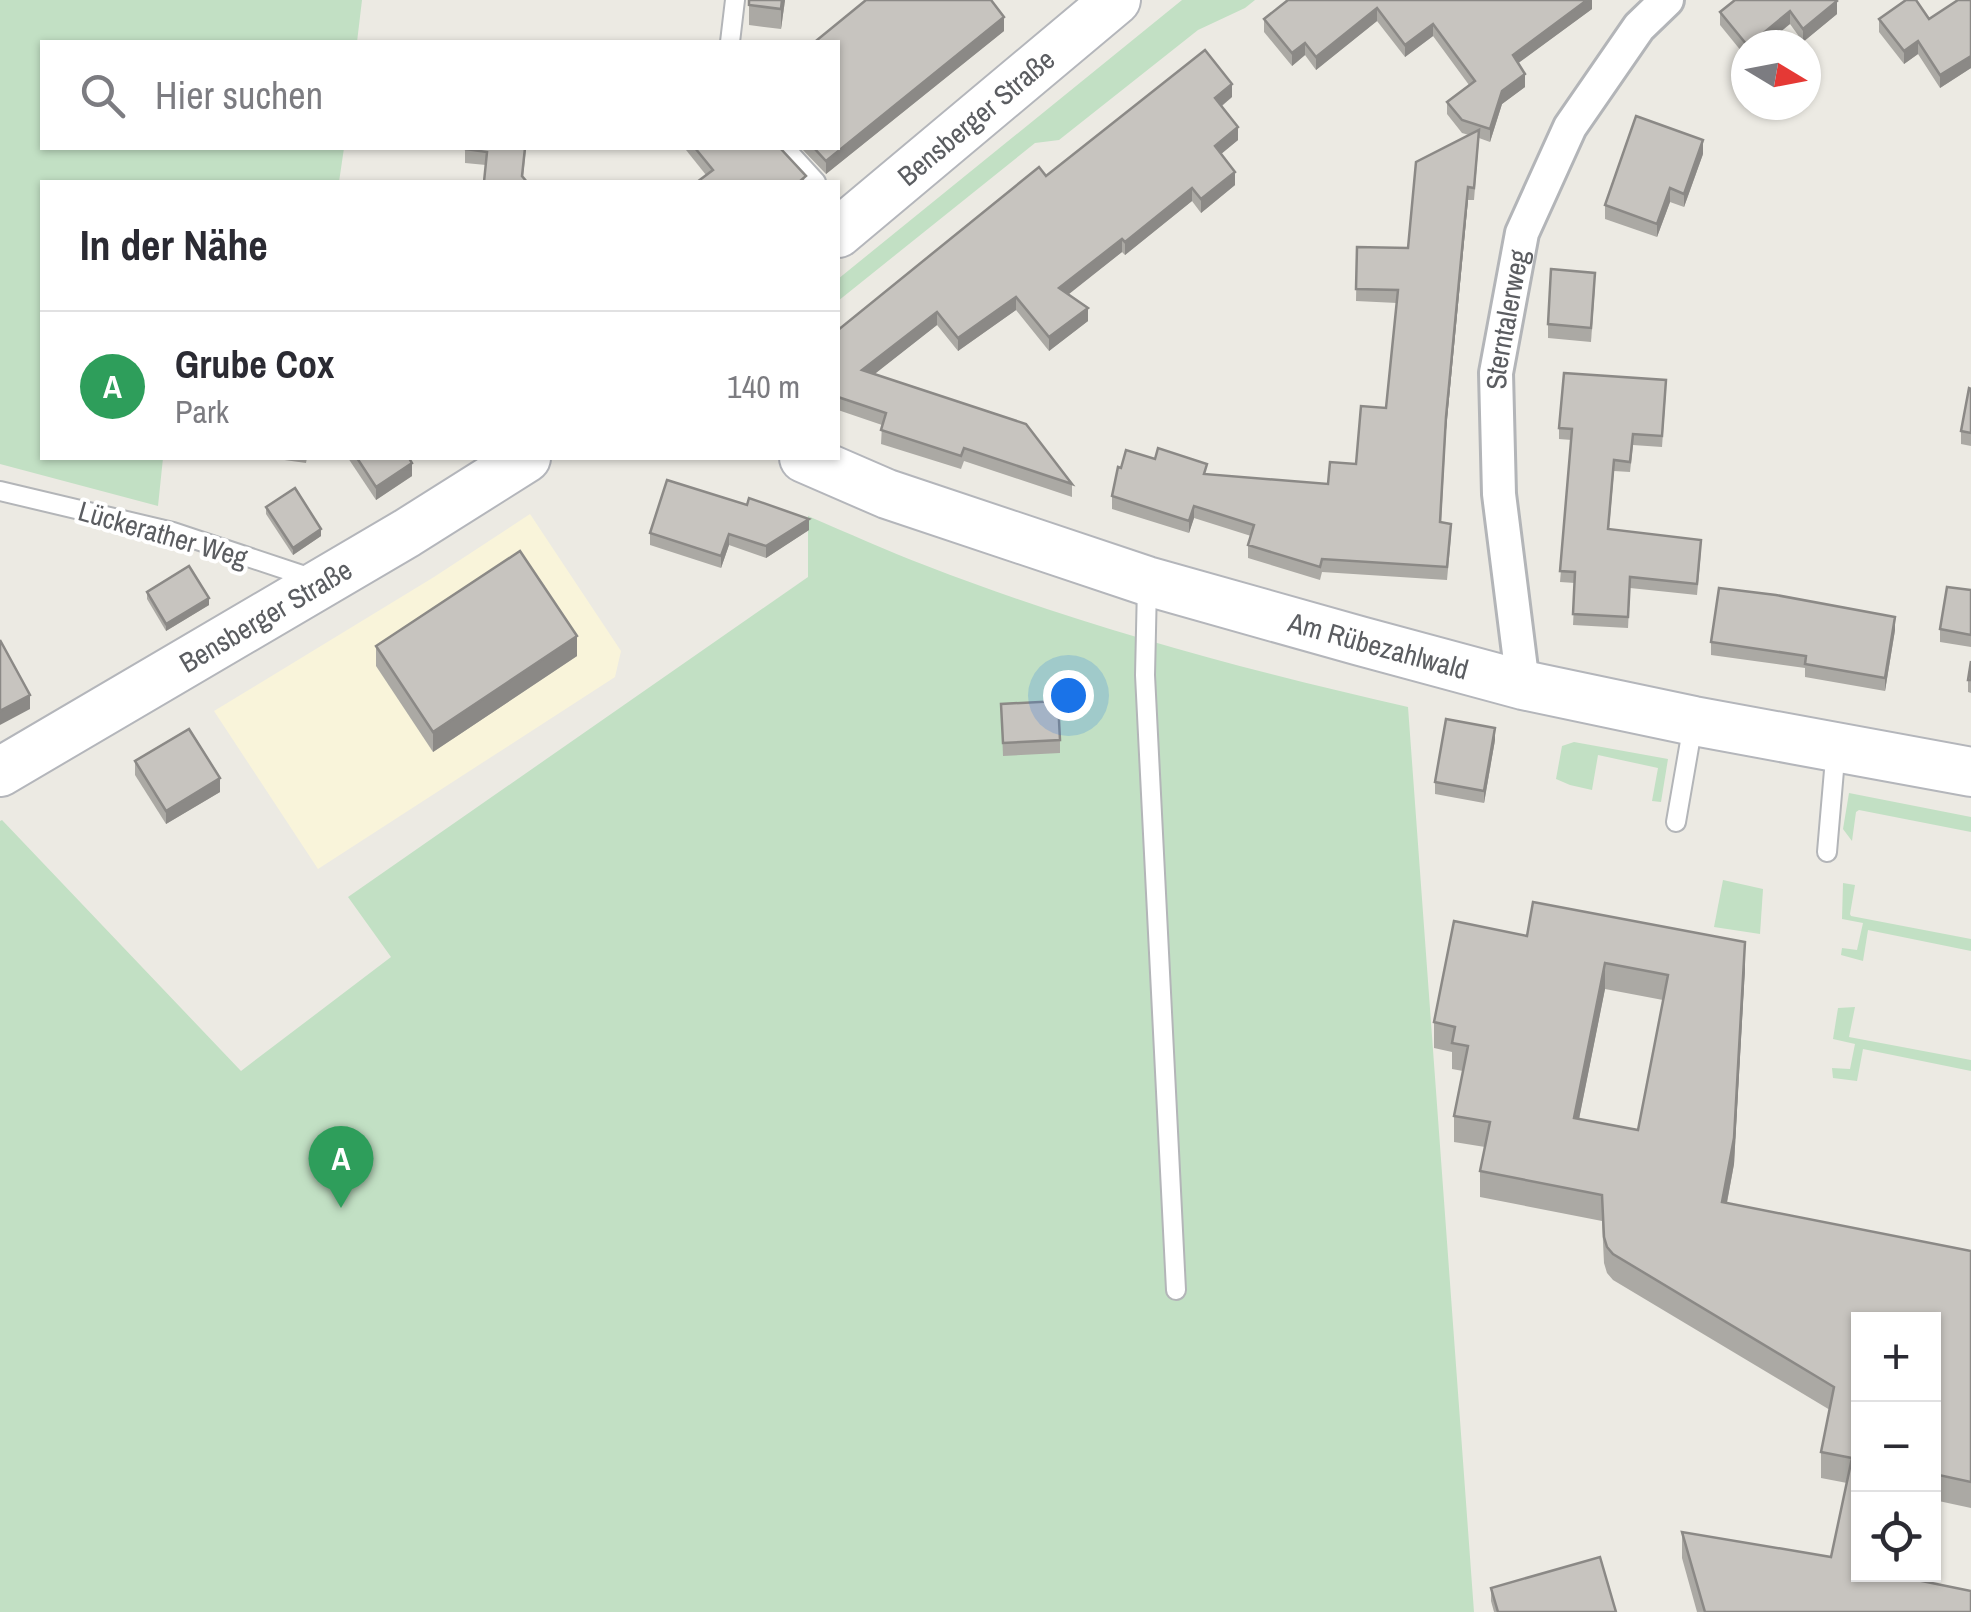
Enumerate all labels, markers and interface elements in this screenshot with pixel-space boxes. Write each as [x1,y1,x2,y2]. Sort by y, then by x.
north arrow [1731,30,1821,120]
search box [40,40,840,150]
street label: Bensberger Straße [889,40,1063,194]
icon: search [75,68,130,123]
text: Hier suchen [155,70,323,121]
text: In der Nähe [80,217,268,273]
street label: Sterntalerweg [1477,246,1538,390]
text: Grube Cox [175,339,334,390]
text: A [103,365,122,408]
text: 140 m [727,365,800,408]
text: Park [175,390,229,433]
street label: Lückerather Weg [74,492,252,576]
street label: Bensberger Straße [172,550,359,682]
street label: Am Rübezahlwald [1283,603,1473,688]
your location [1043,670,1094,721]
pin: A [308,1126,374,1208]
map controls [1851,1312,1941,1582]
button: + [1851,1312,1941,1402]
button: − [1851,1402,1941,1492]
button: locate [1851,1492,1941,1582]

